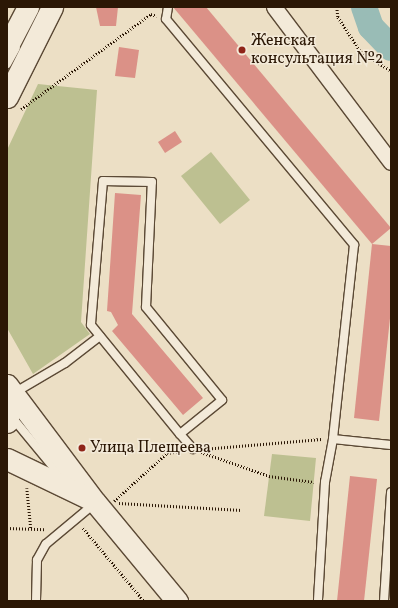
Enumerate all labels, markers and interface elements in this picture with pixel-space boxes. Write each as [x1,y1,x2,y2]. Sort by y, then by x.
place label: Женская консультация №2 [251,31,383,69]
marker: Женская консультация №2 [236,44,248,56]
place label: Улица Плещеева [90,438,211,458]
marker: Улица Плещеева [77,443,87,453]

